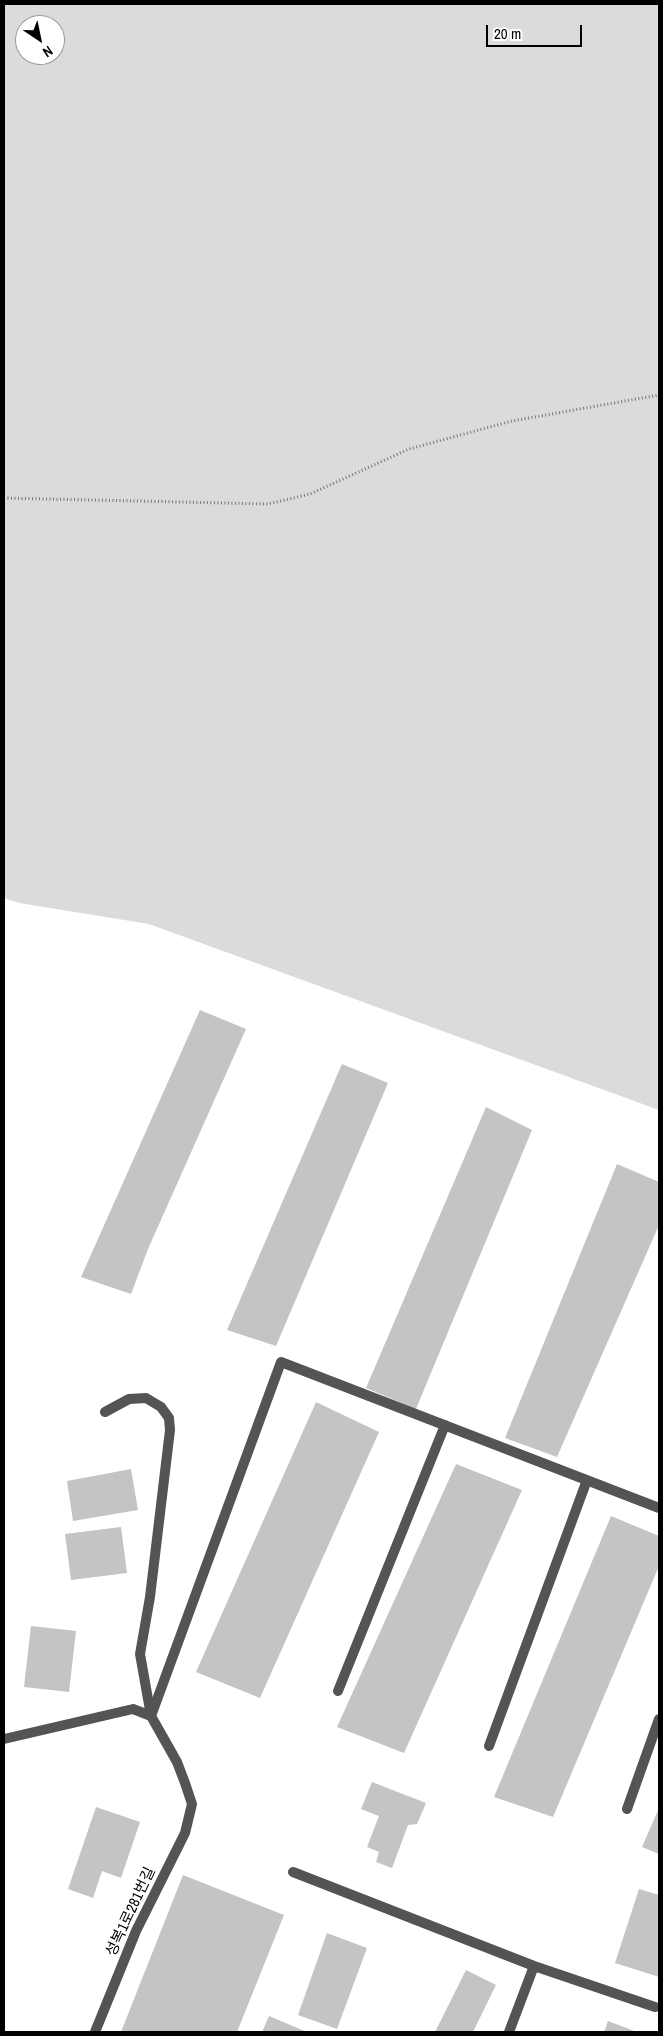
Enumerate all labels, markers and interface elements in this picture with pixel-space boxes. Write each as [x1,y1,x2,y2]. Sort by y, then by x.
north arrow [15,15,65,65]
scale bar [488,15,584,47]
text: 20 m [494,23,521,44]
text: N [39,42,56,61]
street label: 성복1로281번길 [102,1865,160,1959]

